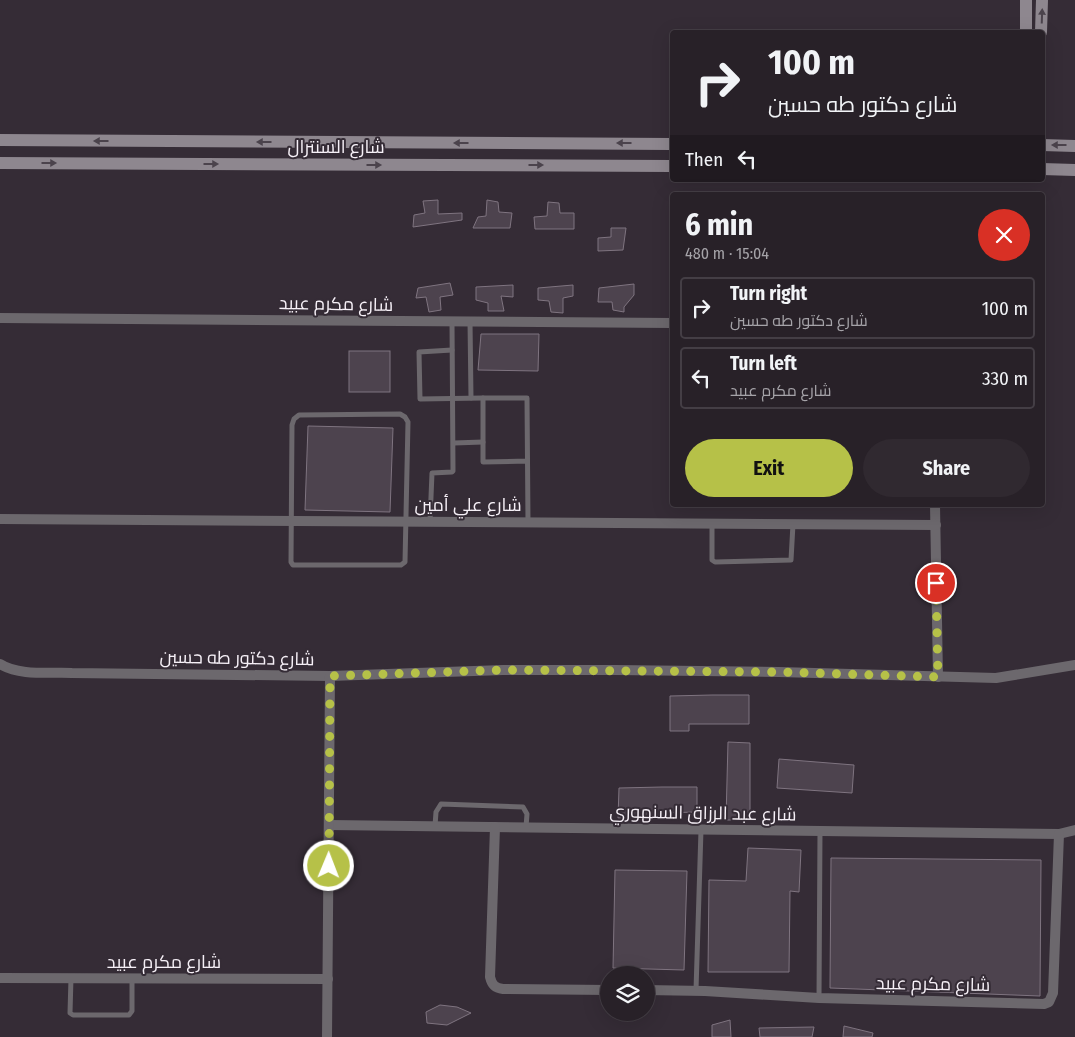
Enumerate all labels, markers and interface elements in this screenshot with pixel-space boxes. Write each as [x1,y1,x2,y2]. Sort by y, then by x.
one-way arrow [1038,8,1046,24]
text: 100 m [768,41,855,83]
icon: right [685,50,750,115]
text: شارع دكتور طه حسين [768,91,958,118]
street label: شارع السنترال [287,136,385,159]
one-way arrow [93,137,109,145]
one-way arrow [256,138,272,146]
one-way arrow [453,139,469,147]
one-way arrow [616,139,632,147]
one-way arrow [1050,141,1066,149]
icon: left [733,145,761,173]
text: Then [685,148,723,171]
one-way arrow [41,159,57,167]
one-way arrow [203,160,219,168]
one-way arrow [366,161,382,169]
one-way arrow [528,161,544,169]
text: 6 min [685,207,753,243]
button: close [978,209,1030,261]
text: 480 m · 15:04 [685,244,769,263]
text: Turn right [730,282,807,305]
street label: شارع مكرم عبيد [279,292,393,317]
icon: right [687,294,715,322]
text: 100 m [982,297,1028,320]
text: شارع دكتور طه حسين [730,311,868,330]
text: Turn left [730,352,797,375]
icon: left [687,364,715,392]
text: 330 m [982,367,1028,390]
text: شارع مكرم عبيد [730,381,832,400]
button: Exit [685,439,853,497]
button: Share [863,439,1030,497]
street label: شارع علي أمين [414,494,522,519]
pin [915,562,957,604]
icon: arrive [922,569,950,597]
street label: شارع دكتور طه حسين [159,646,315,671]
street label: شارع عبد الرزاق السنهوري [609,800,797,829]
position arrow [302,839,354,891]
street label: شارع مكرم عبيد [107,951,221,974]
map controls [600,966,655,1021]
button: layers [600,966,655,1021]
street label: شارع مكرم عبيد [876,972,990,997]

